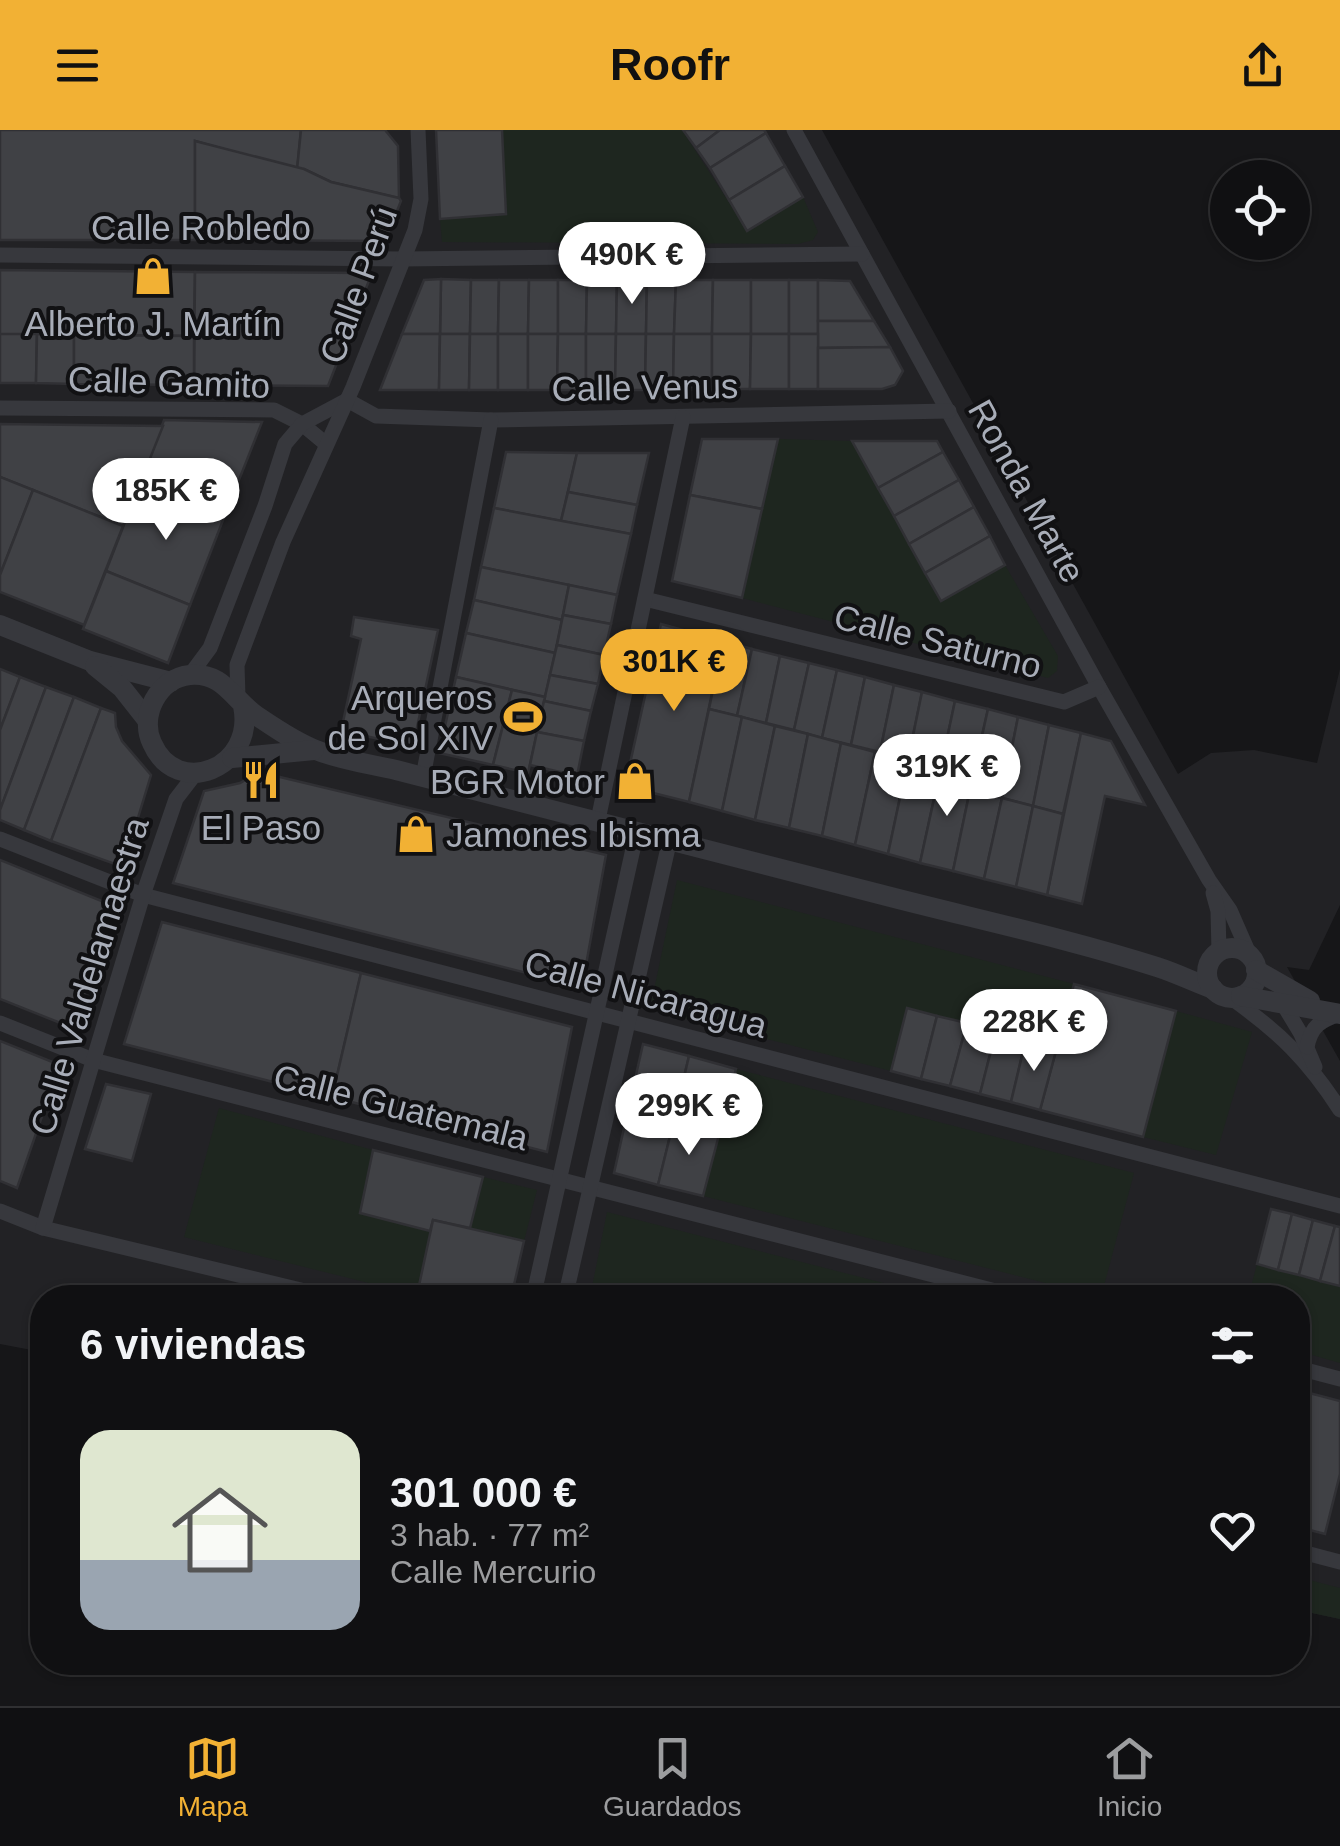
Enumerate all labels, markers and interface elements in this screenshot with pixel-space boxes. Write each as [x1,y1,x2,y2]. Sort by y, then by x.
icon: menu [50,38,105,93]
icon: share [1235,38,1290,93]
text: Roofr [610,39,730,90]
map controls [1210,160,1310,260]
button: locate [1210,160,1310,260]
street label: Calle Perú [312,202,404,368]
street label: Calle Robledo [91,208,311,247]
pin: 490K € [551,222,713,307]
text: 490K € [580,236,684,272]
shop icon: Alberto J. Martín [132,255,174,297]
place label: Alberto J. Martín [25,304,281,343]
street label: Calle Gamito [67,359,271,405]
street label: Calle Venus [551,366,739,408]
street label: Ronda Marte [961,393,1093,589]
pin: 185K € [85,458,247,543]
text: 185K € [114,472,218,508]
street label: Calle Saturno [830,596,1046,686]
pin: 301K € [593,629,755,714]
text: 301K € [622,643,726,679]
place label: Arqueros de Sol XIV [328,678,494,757]
sports icon: Arqueros de Sol XIV [502,696,544,738]
pin: 319K € [866,734,1028,819]
text: 319K € [895,748,999,784]
restaurant icon: El Paso [240,759,282,801]
shop icon: BGR Motor [614,760,656,802]
place label: BGR Motor [430,762,605,801]
place label: El Paso [201,808,321,847]
street label: Calle Valdelamaestra [22,812,156,1140]
shop icon: Jamones Ibisma [395,813,437,855]
place label: Jamones Ibisma [446,815,701,854]
street label: Calle Nicaragua [521,943,772,1045]
pin: 228K € [953,989,1115,1074]
text: 228K € [982,1003,1086,1039]
street label: Calle Guatemala [270,1057,533,1158]
pin: 299K € [608,1073,770,1158]
text: 299K € [637,1087,741,1123]
icon: filters [1205,1318,1260,1373]
text: 6 viviendas [80,1321,306,1368]
text: 301 000 € [390,1469,577,1516]
icon: home [160,1470,280,1590]
icon: heart [1205,1503,1260,1558]
text: 3 hab. · 77 m² [390,1517,589,1553]
text: Calle Mercurio [390,1554,596,1590]
tab: Mapa [178,1731,248,1823]
tab: Guardados [603,1731,742,1823]
tab: Inicio [1097,1731,1162,1823]

